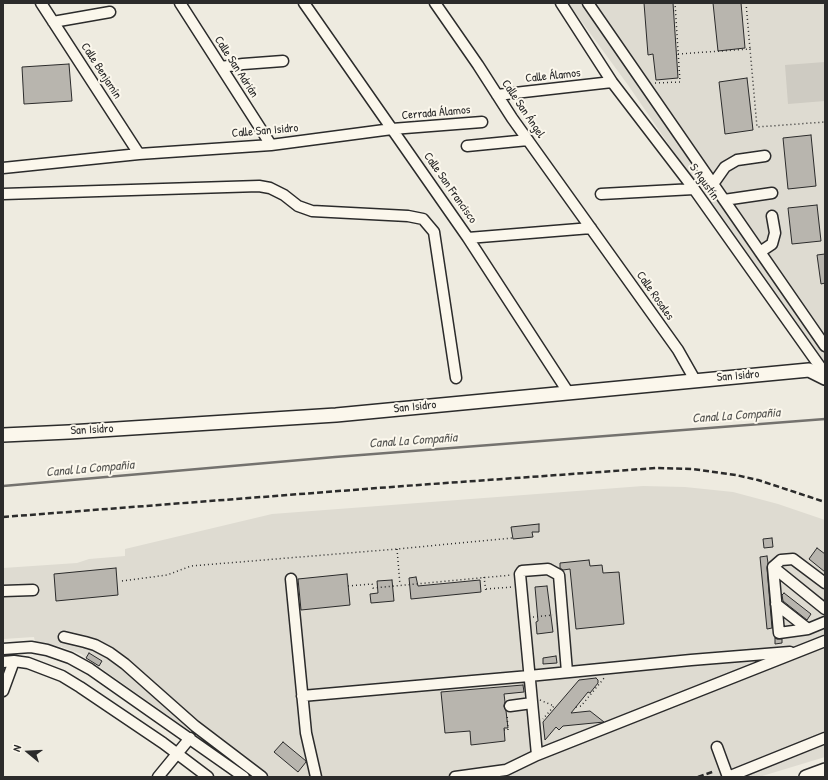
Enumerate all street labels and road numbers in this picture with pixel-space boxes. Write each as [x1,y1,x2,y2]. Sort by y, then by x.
street label: Calle San Adrián [211,34,261,100]
street label: Calle Benjamín [78,40,124,102]
street label: Calle Álamos [525,66,581,86]
street label: Calle San Ángel [498,77,548,141]
street label: Cerrada Álamos [401,103,471,123]
street label: Calle San Isidro [231,121,299,141]
street label: Calle San Francisco [420,150,480,226]
street label: S Agustín [686,161,722,203]
street label: Calle Rosales [633,269,677,323]
street label: San Isidro [716,367,760,385]
street label: San Isidro [393,398,437,416]
street label: San Isidro [70,422,114,438]

